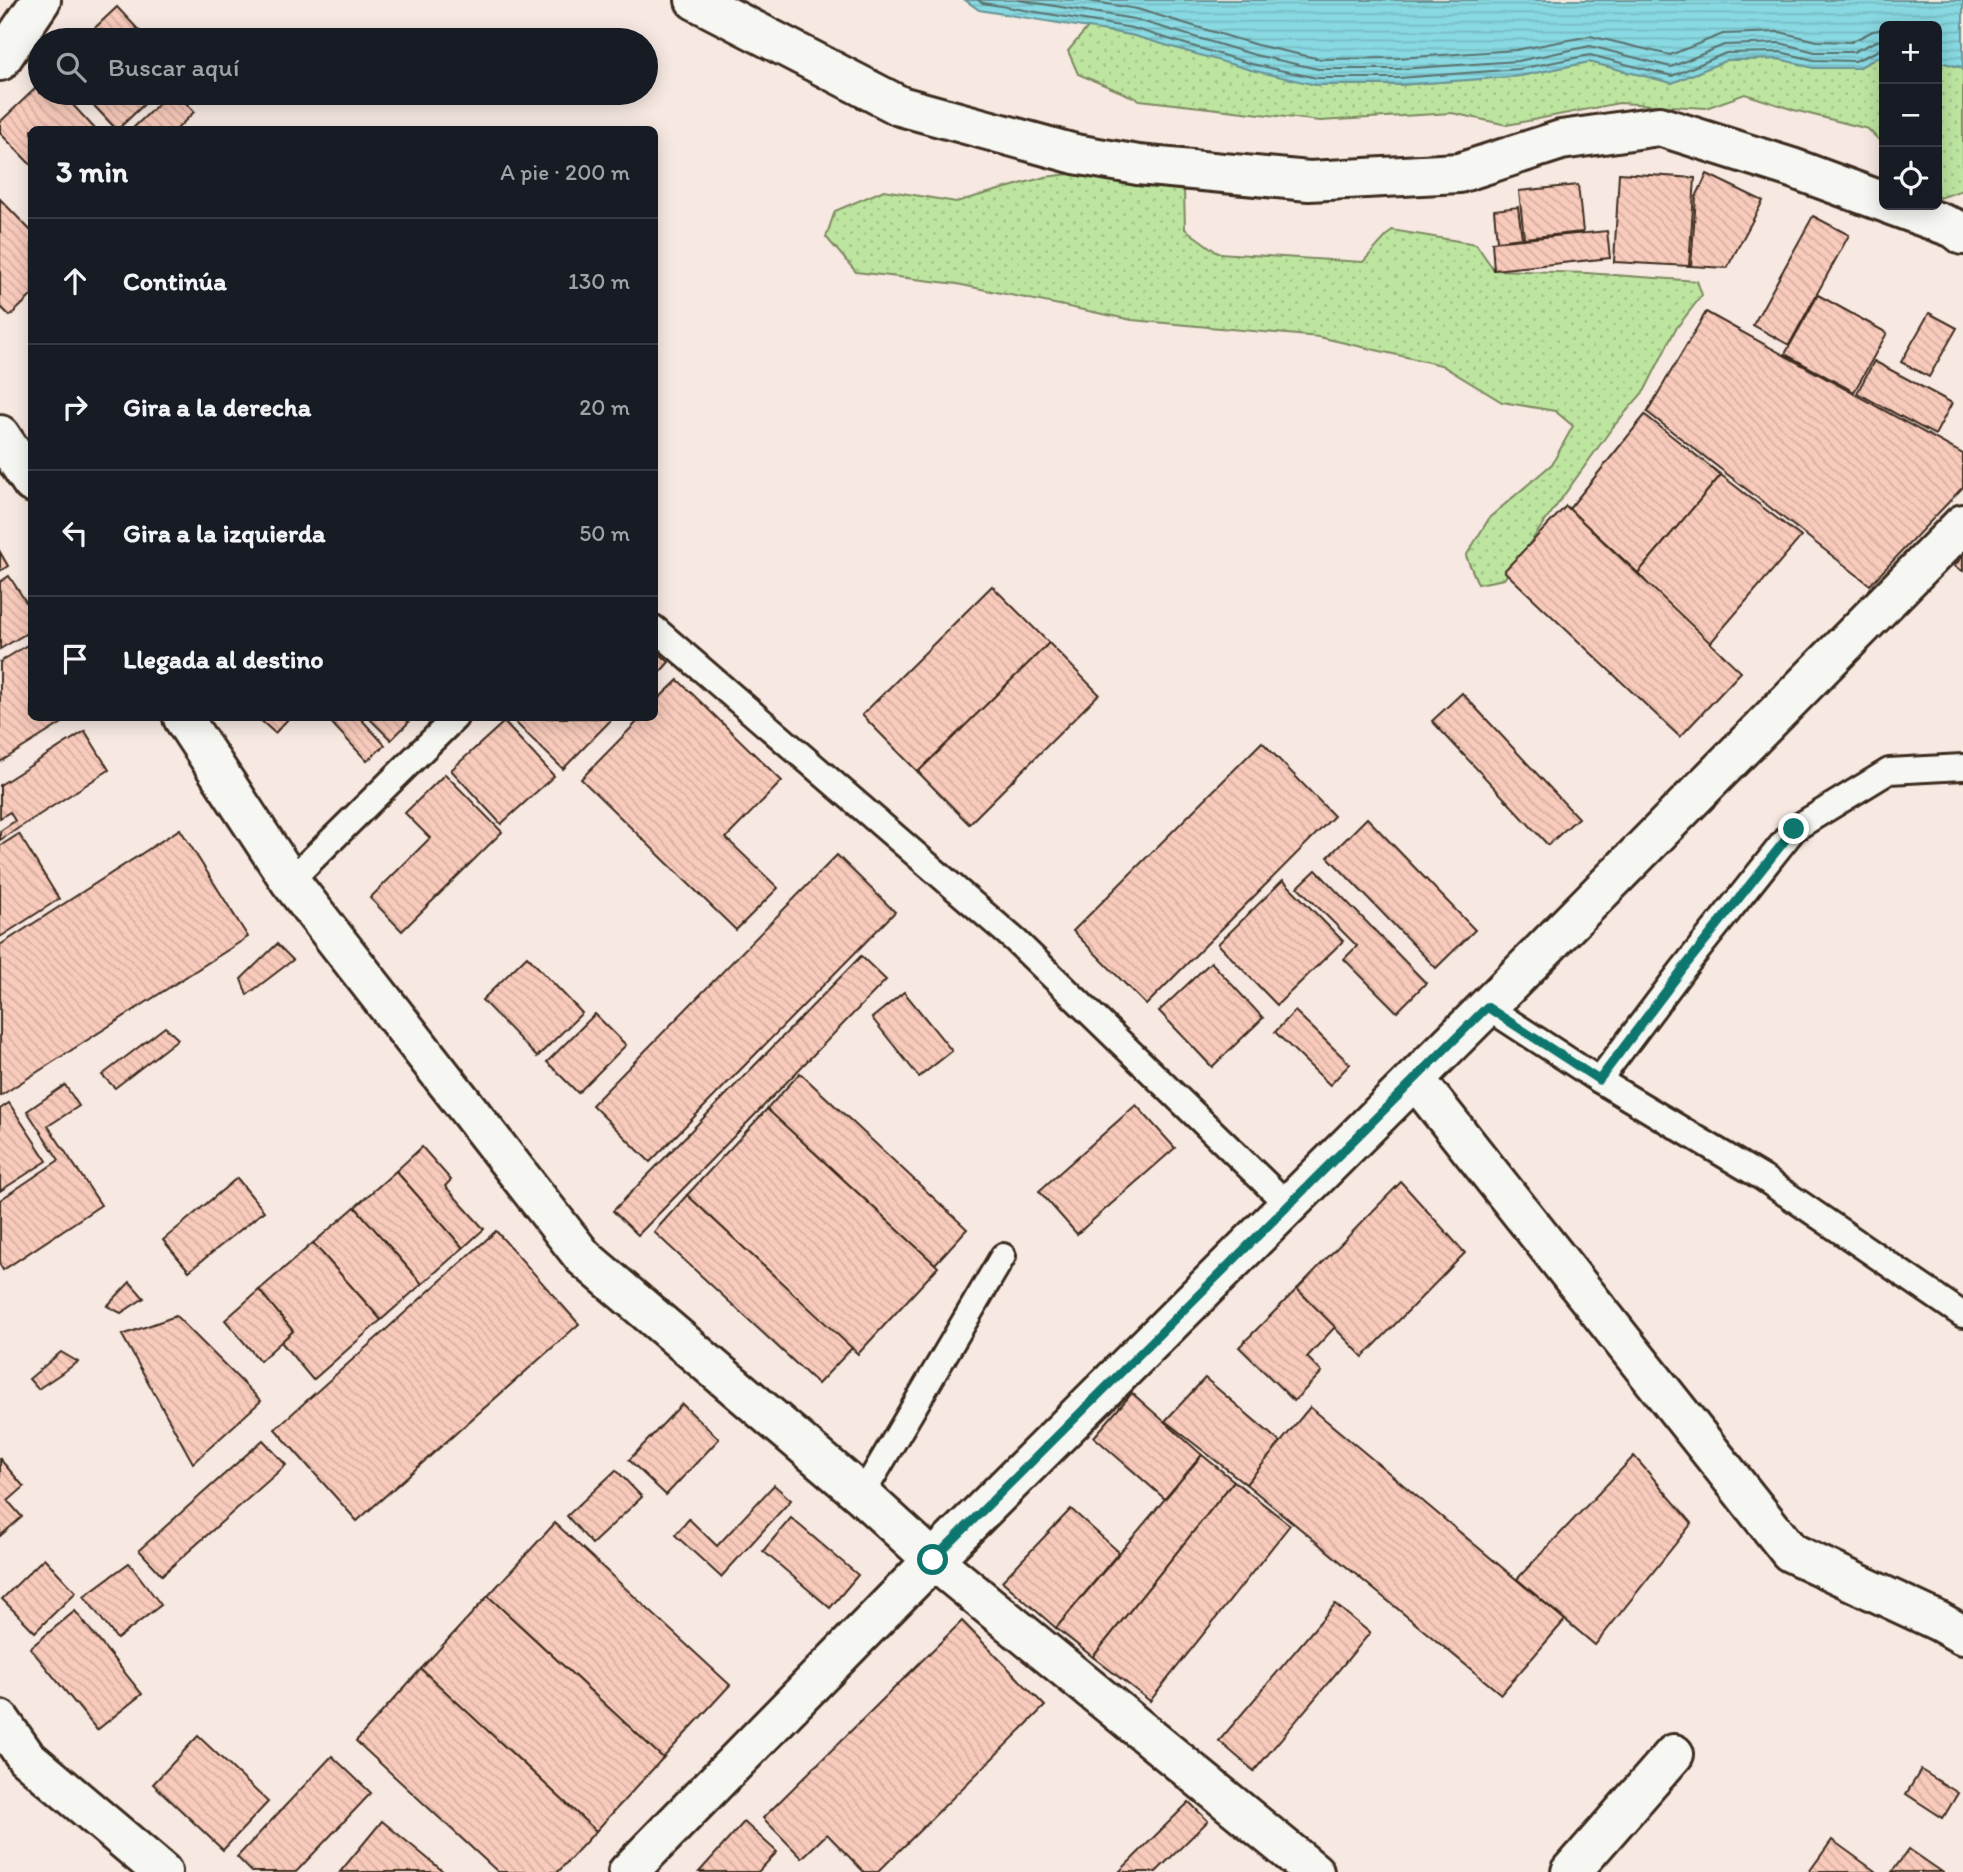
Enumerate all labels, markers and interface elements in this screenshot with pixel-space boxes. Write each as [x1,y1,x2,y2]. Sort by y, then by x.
map controls [1879,21,1942,210]
button: + [1879,21,1942,84]
search box [28,28,658,105]
icon: search [52,48,90,86]
text: Buscar aquí [108,51,239,83]
button: − [1879,84,1942,147]
button: locate [1879,147,1942,210]
text: 3 min [56,153,128,190]
text: A pie · 200 m [500,158,630,186]
icon: ahead [56,262,94,300]
text: Continúa [123,265,227,297]
text: 130 m [568,267,630,295]
icon: right [56,388,94,426]
text: Gira a la derecha [123,391,311,423]
text: 20 m [579,393,630,421]
icon: left [56,514,94,552]
text: Gira a la izquierda [123,517,326,549]
text: 50 m [579,519,630,547]
icon: arrive [56,640,94,678]
text: Llegada al destino [123,643,324,675]
route end [1778,813,1809,844]
route start [917,1544,948,1575]

